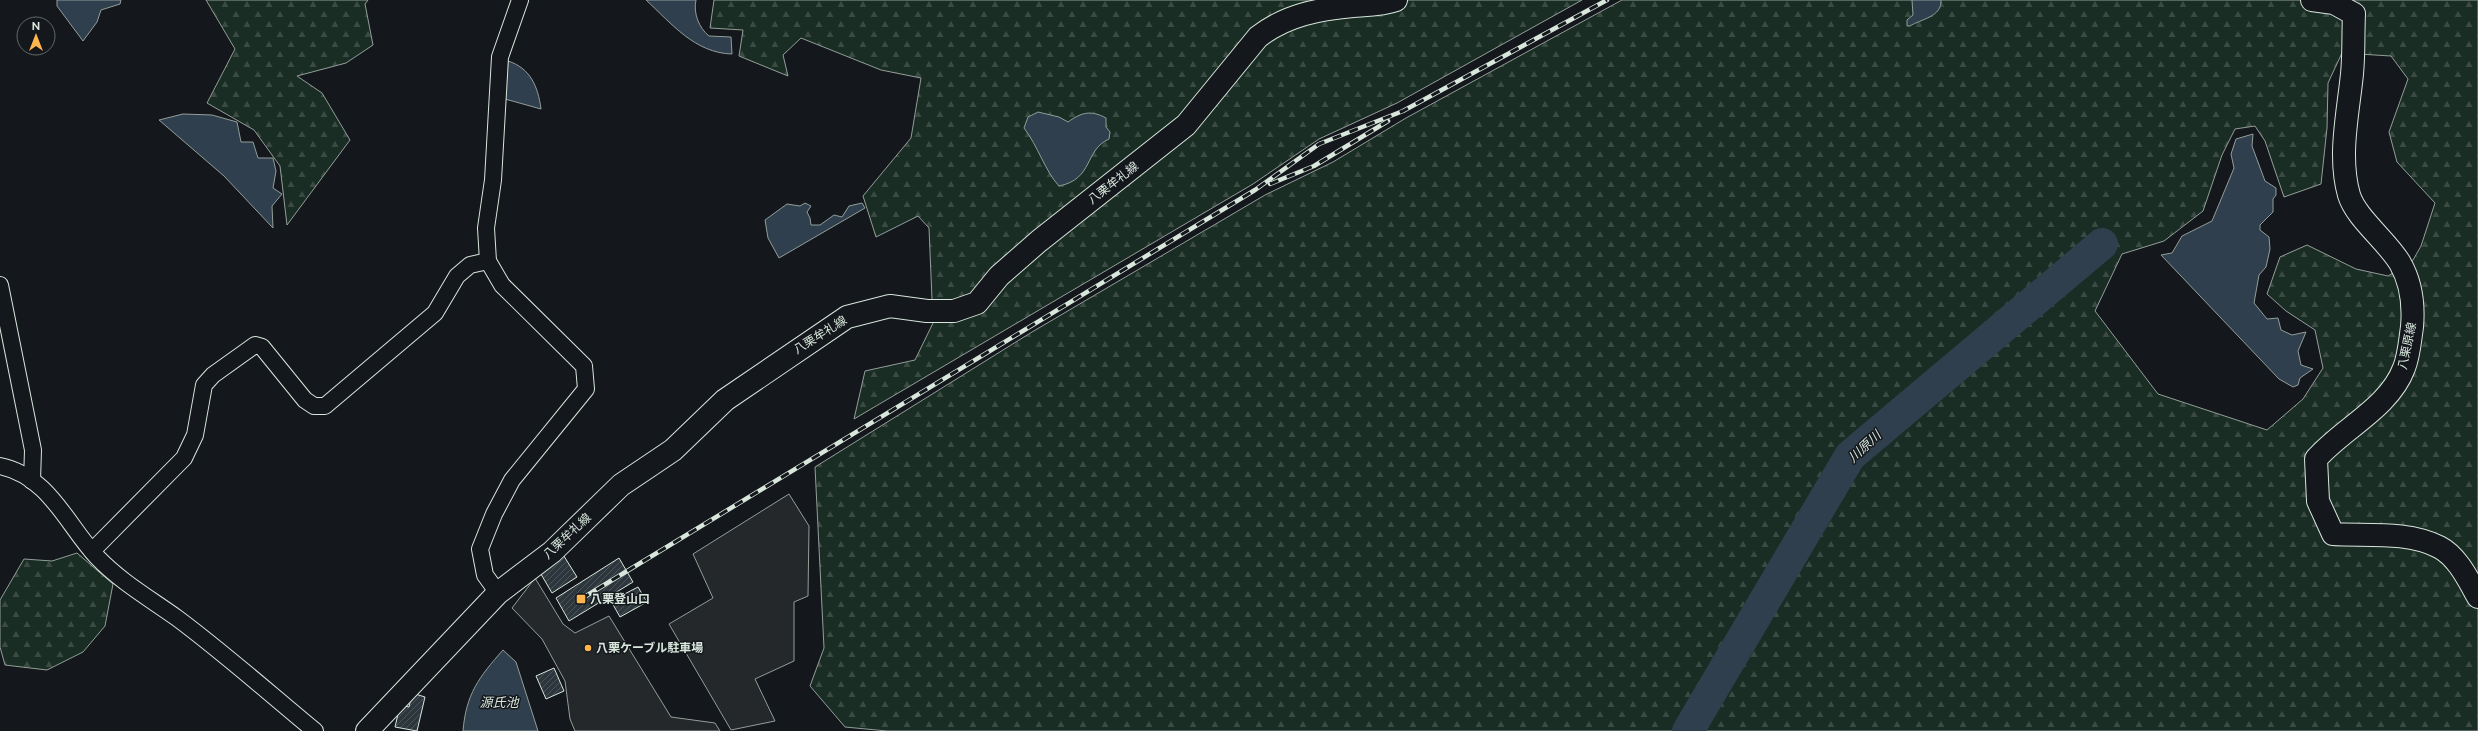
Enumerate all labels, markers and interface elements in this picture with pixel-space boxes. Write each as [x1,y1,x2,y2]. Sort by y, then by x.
north arrow [16,16,56,56]
text: N [32,20,40,33]
street label: 八栗牟礼線 [1085,159,1141,207]
street label: 八栗牟礼線 [791,313,849,357]
street label: 八栗原線 [2395,321,2419,371]
water label: 川原川 [1845,426,1885,465]
street label: 八栗牟礼線 [540,510,594,562]
place label: 八栗登山口 [590,592,650,606]
marker: 八栗登山口 [575,593,587,605]
place label: 八栗ケーブル駐車場 [596,641,703,655]
marker: 八栗ケーブル駐車場 [583,643,593,653]
water label: 源氏池 [479,695,520,710]

